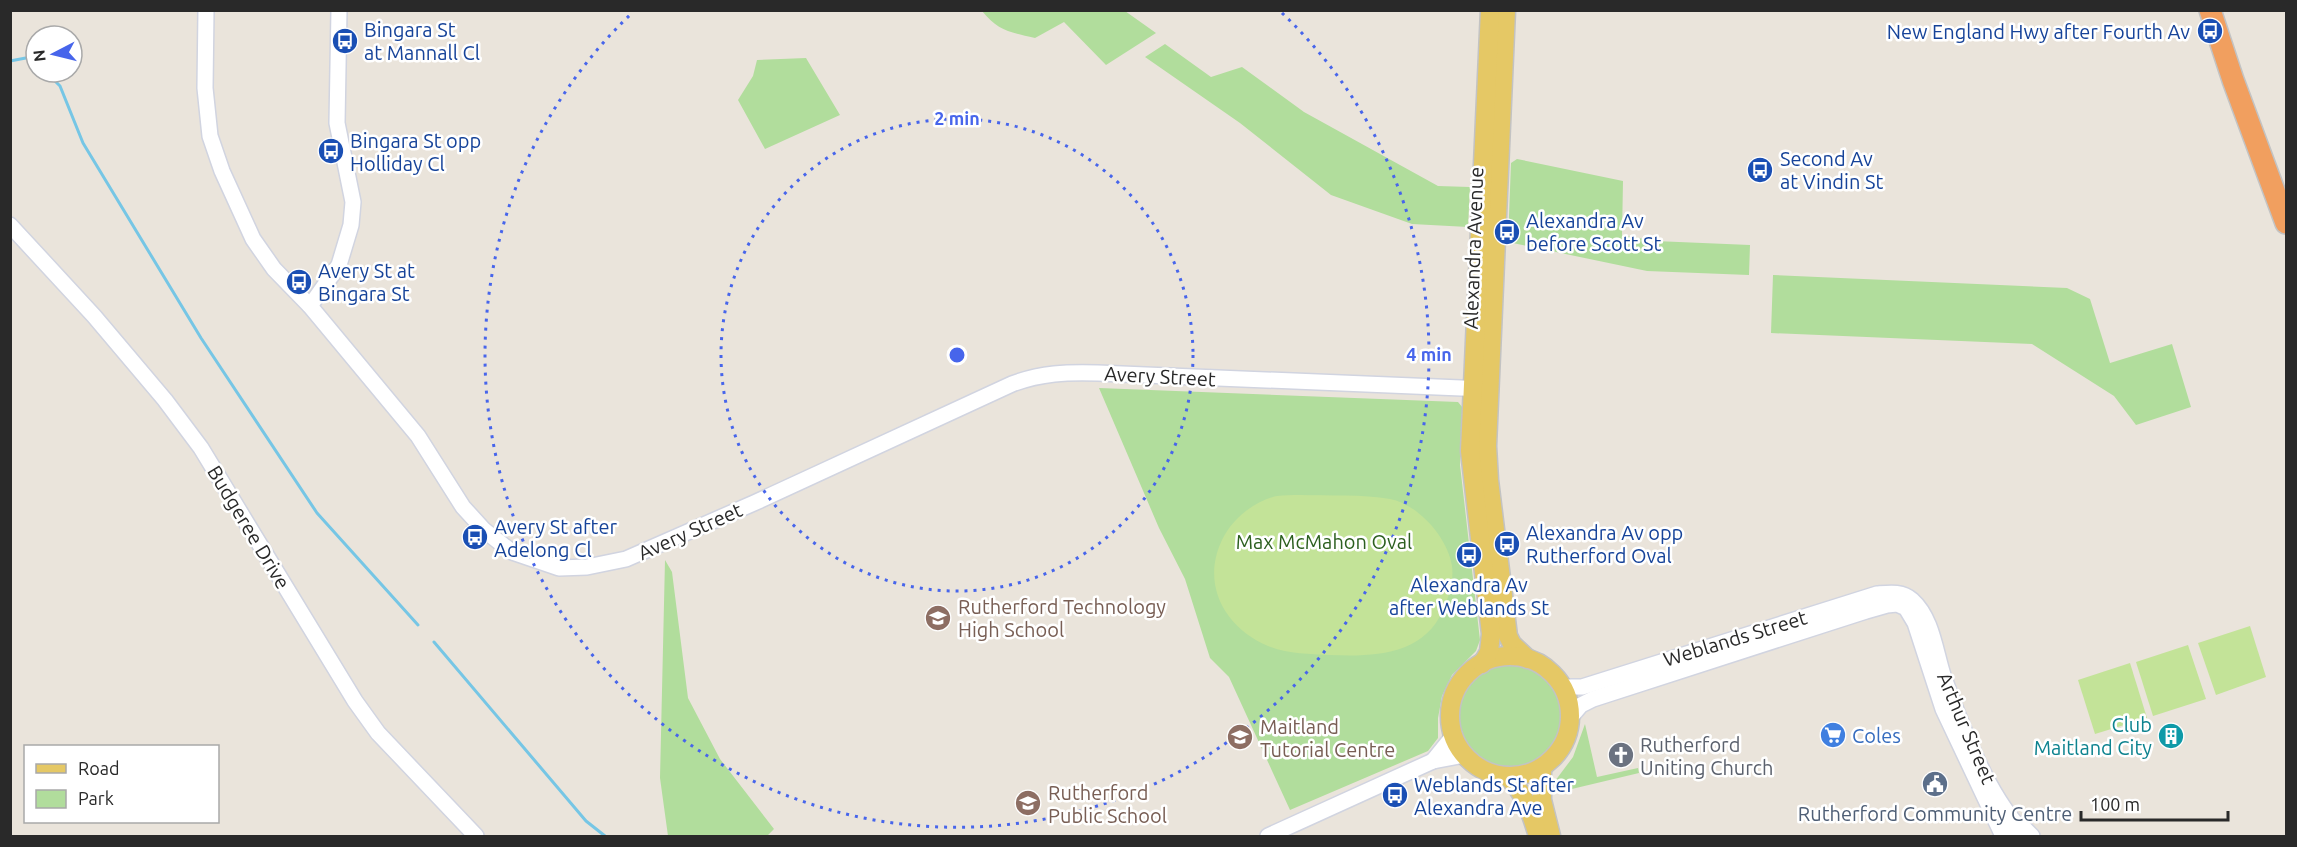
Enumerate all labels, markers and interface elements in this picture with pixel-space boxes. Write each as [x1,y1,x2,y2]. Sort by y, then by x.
bus stop icon: New England Hwy after Fourth Av [2195,16,2225,46]
place label: Bingara St at Mannall Cl [364,18,480,64]
place label: New England Hwy after Fourth Av [1887,20,2190,43]
north arrow [24,24,84,84]
bus stop icon: Bingara St at Mannall Cl [330,26,360,56]
text: N [29,49,49,63]
text: 2 min [934,108,980,128]
place label: Bingara St opp Holliday Cl [350,129,481,175]
bus stop icon: Bingara St opp Holliday Cl [316,136,346,166]
place label: Second Av at Vindin St [1780,147,1883,193]
bus stop icon: Second Av at Vindin St [1745,155,1775,185]
street label: Alexandra Avenue [1459,166,1487,330]
place label: Alexandra Av before Scott St [1526,209,1661,255]
bus stop icon: Alexandra Av before Scott St [1492,217,1522,247]
place label: Avery St at Bingara St [318,259,415,305]
bus stop icon: Avery St at Bingara St [284,267,314,297]
text: 4 min [1406,344,1452,364]
centre of rings [947,345,967,365]
street label: Avery Street [1104,362,1216,390]
street label: Budgeree Drive [203,461,295,593]
street label: Avery Street [634,498,746,564]
place label: Avery St after Adelong Cl [494,515,617,561]
place label: Alexandra Av opp Rutherford Oval [1526,521,1683,567]
bus stop icon: Avery St after Adelong Cl [460,522,490,552]
bus stop icon: Alexandra Av opp Rutherford Oval [1492,529,1522,559]
park label: Max McMahon Oval [1236,530,1412,553]
bus stop icon: Alexandra Av after Weblands St [1454,540,1484,570]
place label: Alexandra Av after Weblands St [1389,573,1549,619]
place label: Rutherford Technology High School [958,595,1166,641]
school or university icon: Rutherford Technology High School [923,603,953,633]
street label: Weblands Street [1661,605,1810,671]
street label: Arthur Street [1933,669,2001,788]
place label: Club Maitland City [2034,713,2152,759]
place label: Maitland Tutorial Centre [1260,715,1395,761]
supermarket icon: Coles [1818,720,1848,750]
building icon: Club Maitland City [2156,721,2186,751]
school or university icon: Maitland Tutorial Centre [1225,722,1255,752]
place label: Coles [1852,724,1901,747]
place label: Rutherford Uniting Church [1640,733,1774,779]
church icon: Rutherford Uniting Church [1606,740,1636,770]
legend [24,745,219,823]
text: Road [78,758,120,778]
public building icon: Rutherford Community Centre [1920,769,1950,799]
place label: Weblands St after Alexandra Ave [1414,773,1575,819]
bus stop icon: Weblands St after Alexandra Ave [1380,780,1410,810]
place label: Rutherford Public School [1048,781,1167,827]
scale bar [2081,784,2228,822]
text: Park [78,788,114,808]
school or university icon: Rutherford Public School [1013,788,1043,818]
text: 100 m [2090,794,2140,814]
place label: Rutherford Community Centre [1798,802,2072,825]

